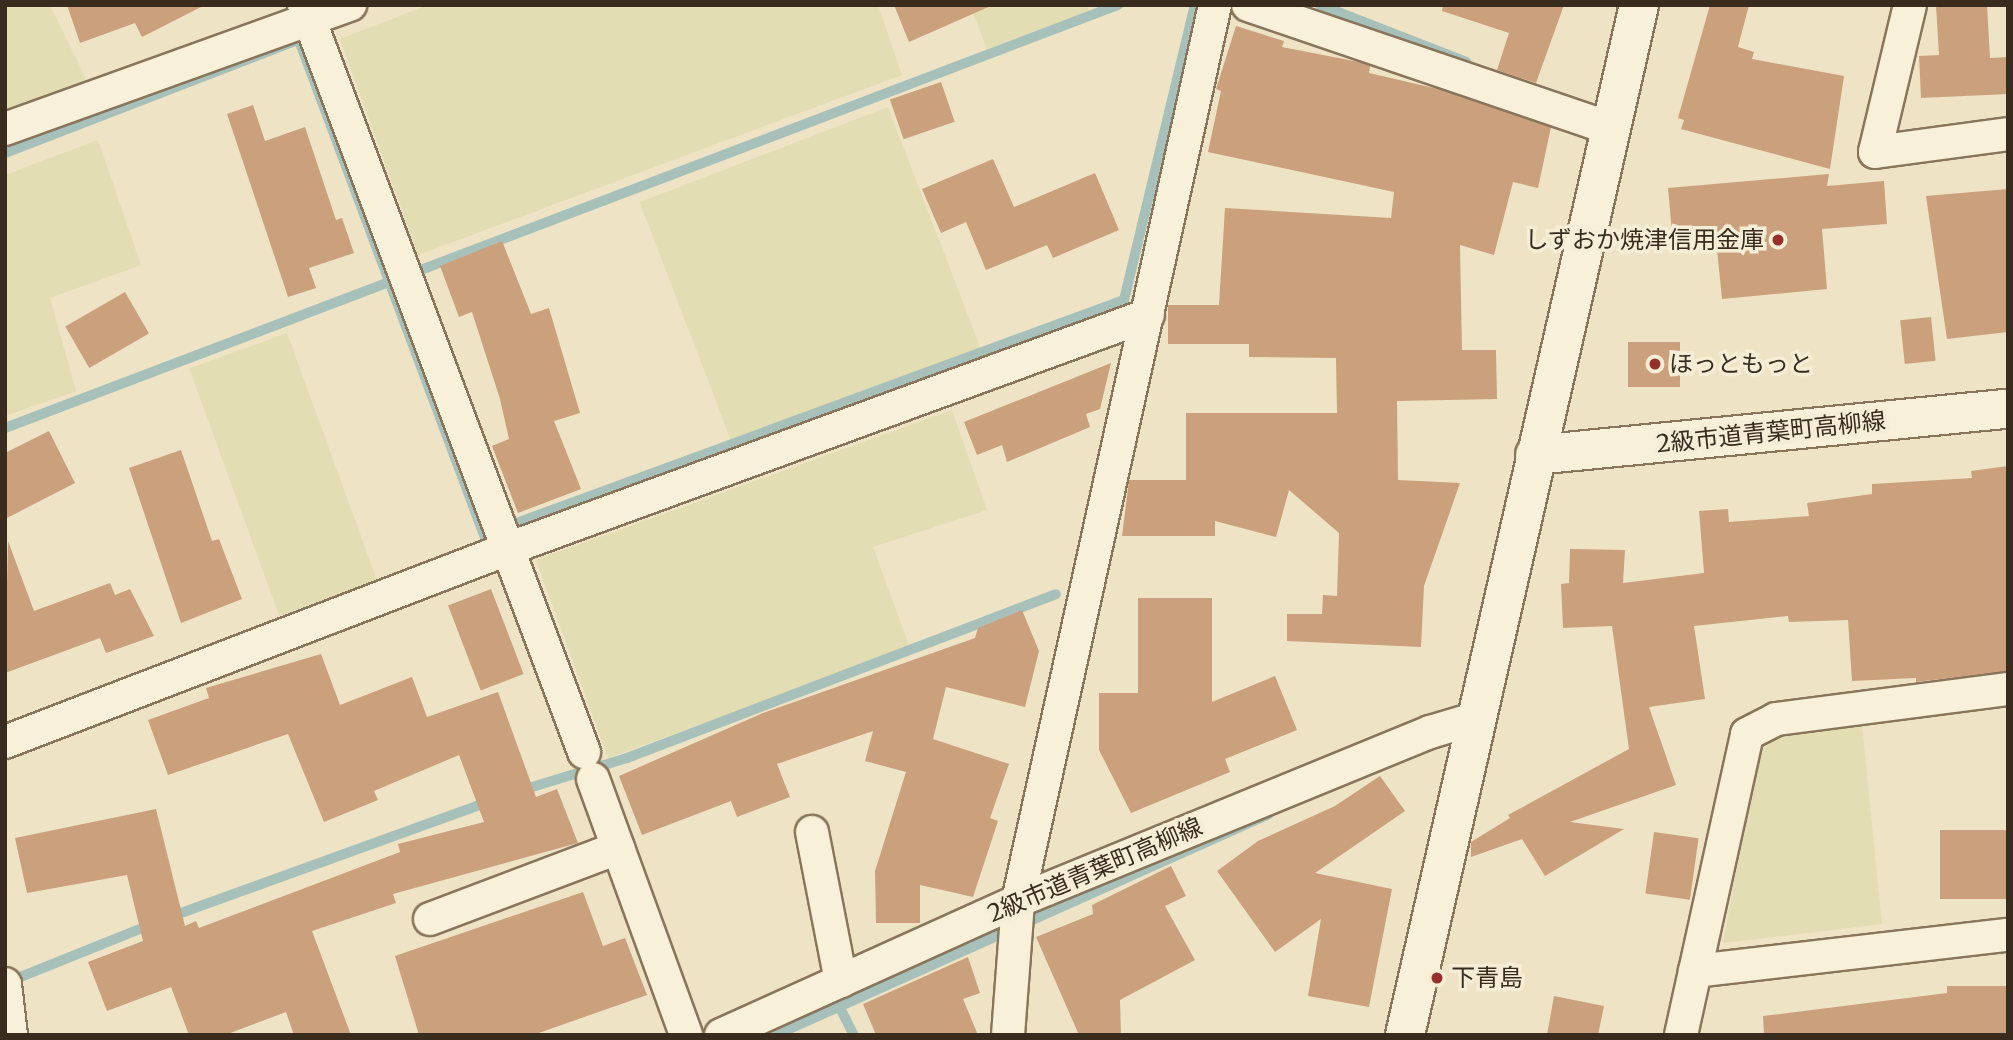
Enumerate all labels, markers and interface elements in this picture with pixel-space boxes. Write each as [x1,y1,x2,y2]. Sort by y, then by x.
place label: しずおか焼津信用金庫 [1524,226,1764,254]
marker: しずおか焼津信用金庫 [1770,232,1786,248]
place label: ほっともっと [1669,350,1813,378]
marker: ほっともっと [1647,356,1663,372]
street label: 2級市道青葉町高柳線 [1655,406,1887,458]
street label: 2級市道青葉町高柳線 [983,812,1207,928]
place label: 下青島 [1451,964,1523,992]
marker: 下青島 [1429,970,1445,986]

